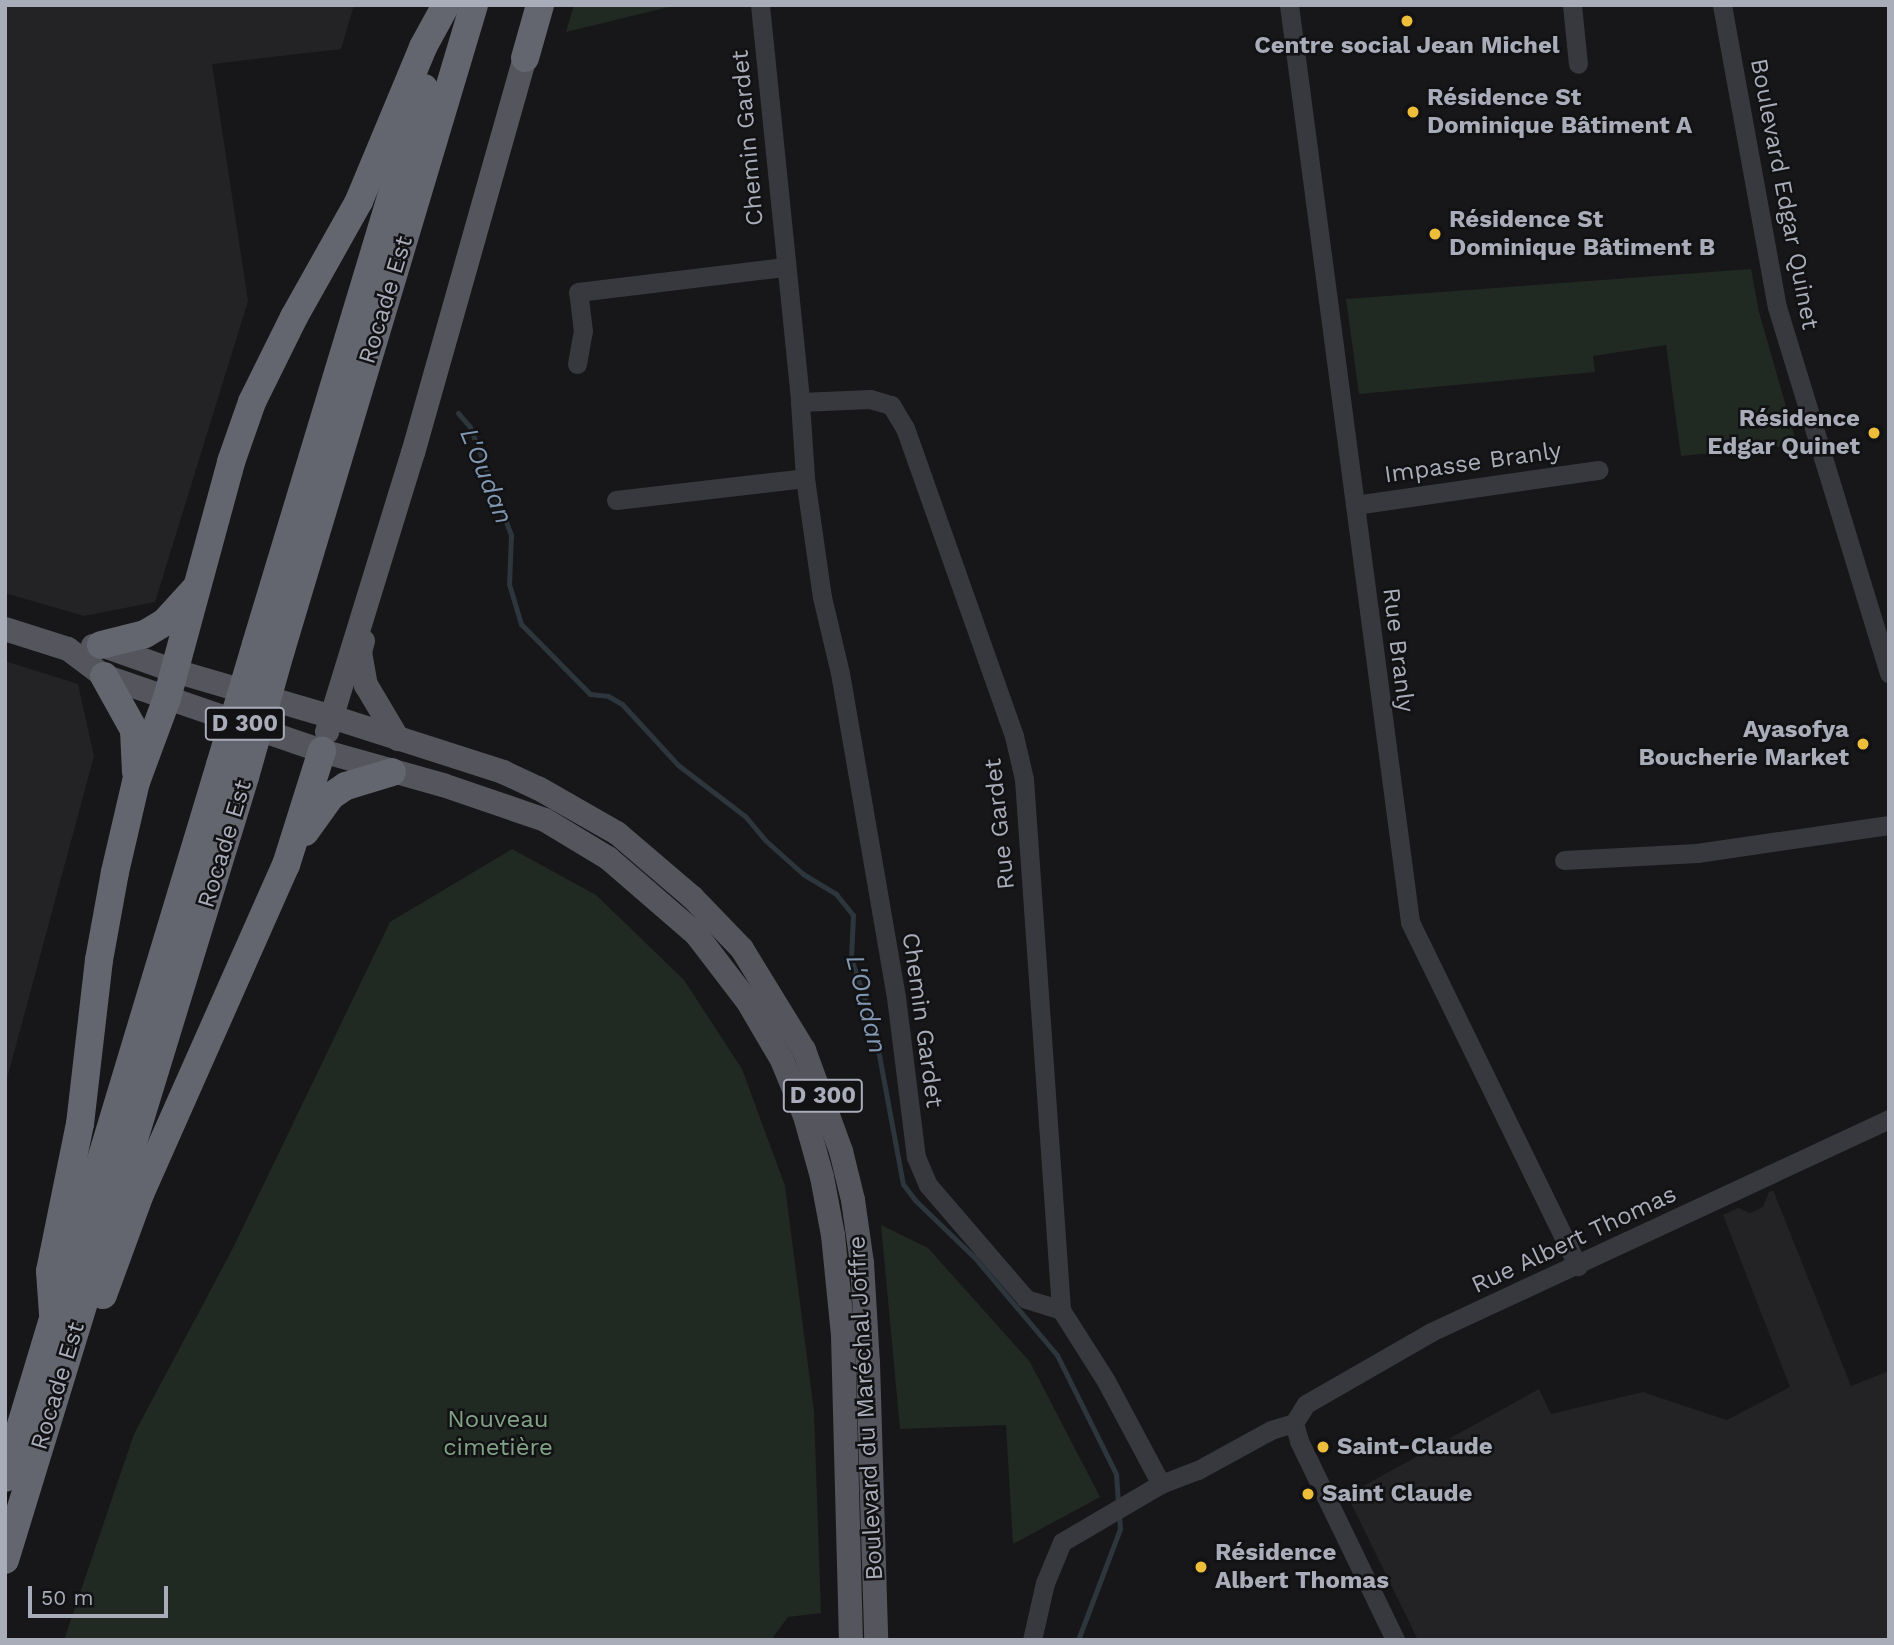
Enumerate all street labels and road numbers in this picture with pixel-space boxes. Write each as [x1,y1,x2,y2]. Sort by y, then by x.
street label: Chemin Gardet [726,49,770,227]
street label: Boulevard Edgar Quinet [1744,56,1824,332]
street label: Rocade Est [353,233,419,367]
street label: Impasse Branly [1383,436,1563,490]
street label: Rue Branly [1376,586,1420,714]
road number: D 300 [205,704,285,744]
street label: Rue Gardet [979,757,1021,891]
street label: Rocade Est [192,777,258,911]
street label: Chemin Gardet [895,931,949,1109]
road number: D 300 [783,1077,863,1116]
street label: Rue Albert Thomas [1466,1180,1682,1300]
street label: Boulevard du Maréchal Joffre [843,1234,889,1582]
street label: Rocade Est [25,1319,91,1453]

